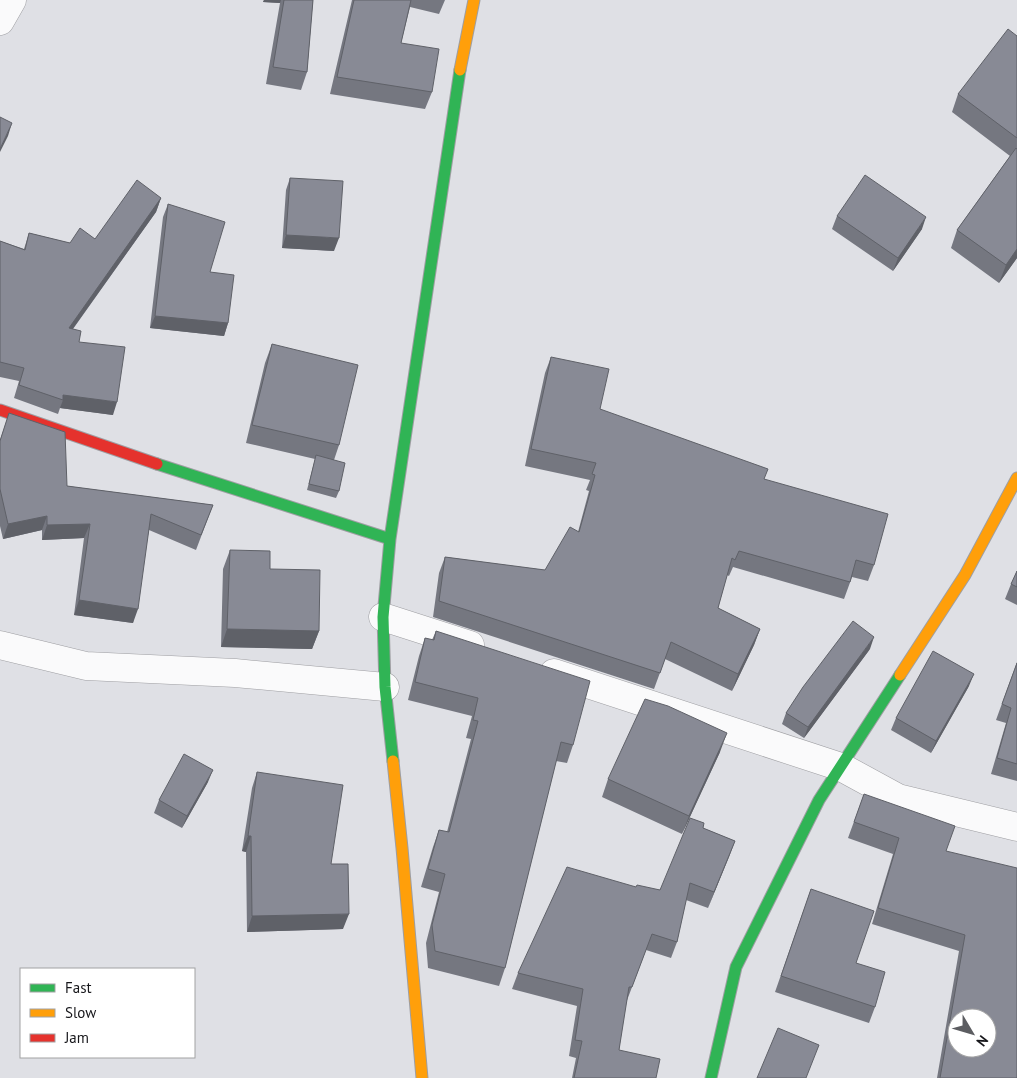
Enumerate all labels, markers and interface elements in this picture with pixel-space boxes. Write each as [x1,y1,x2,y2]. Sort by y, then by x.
legend [20,968,195,1058]
text: Fast [65,978,92,997]
text: Slow [65,1003,96,1022]
north arrow [947,1008,997,1058]
text: Jam [64,1028,89,1047]
text: N [972,1032,992,1050]

